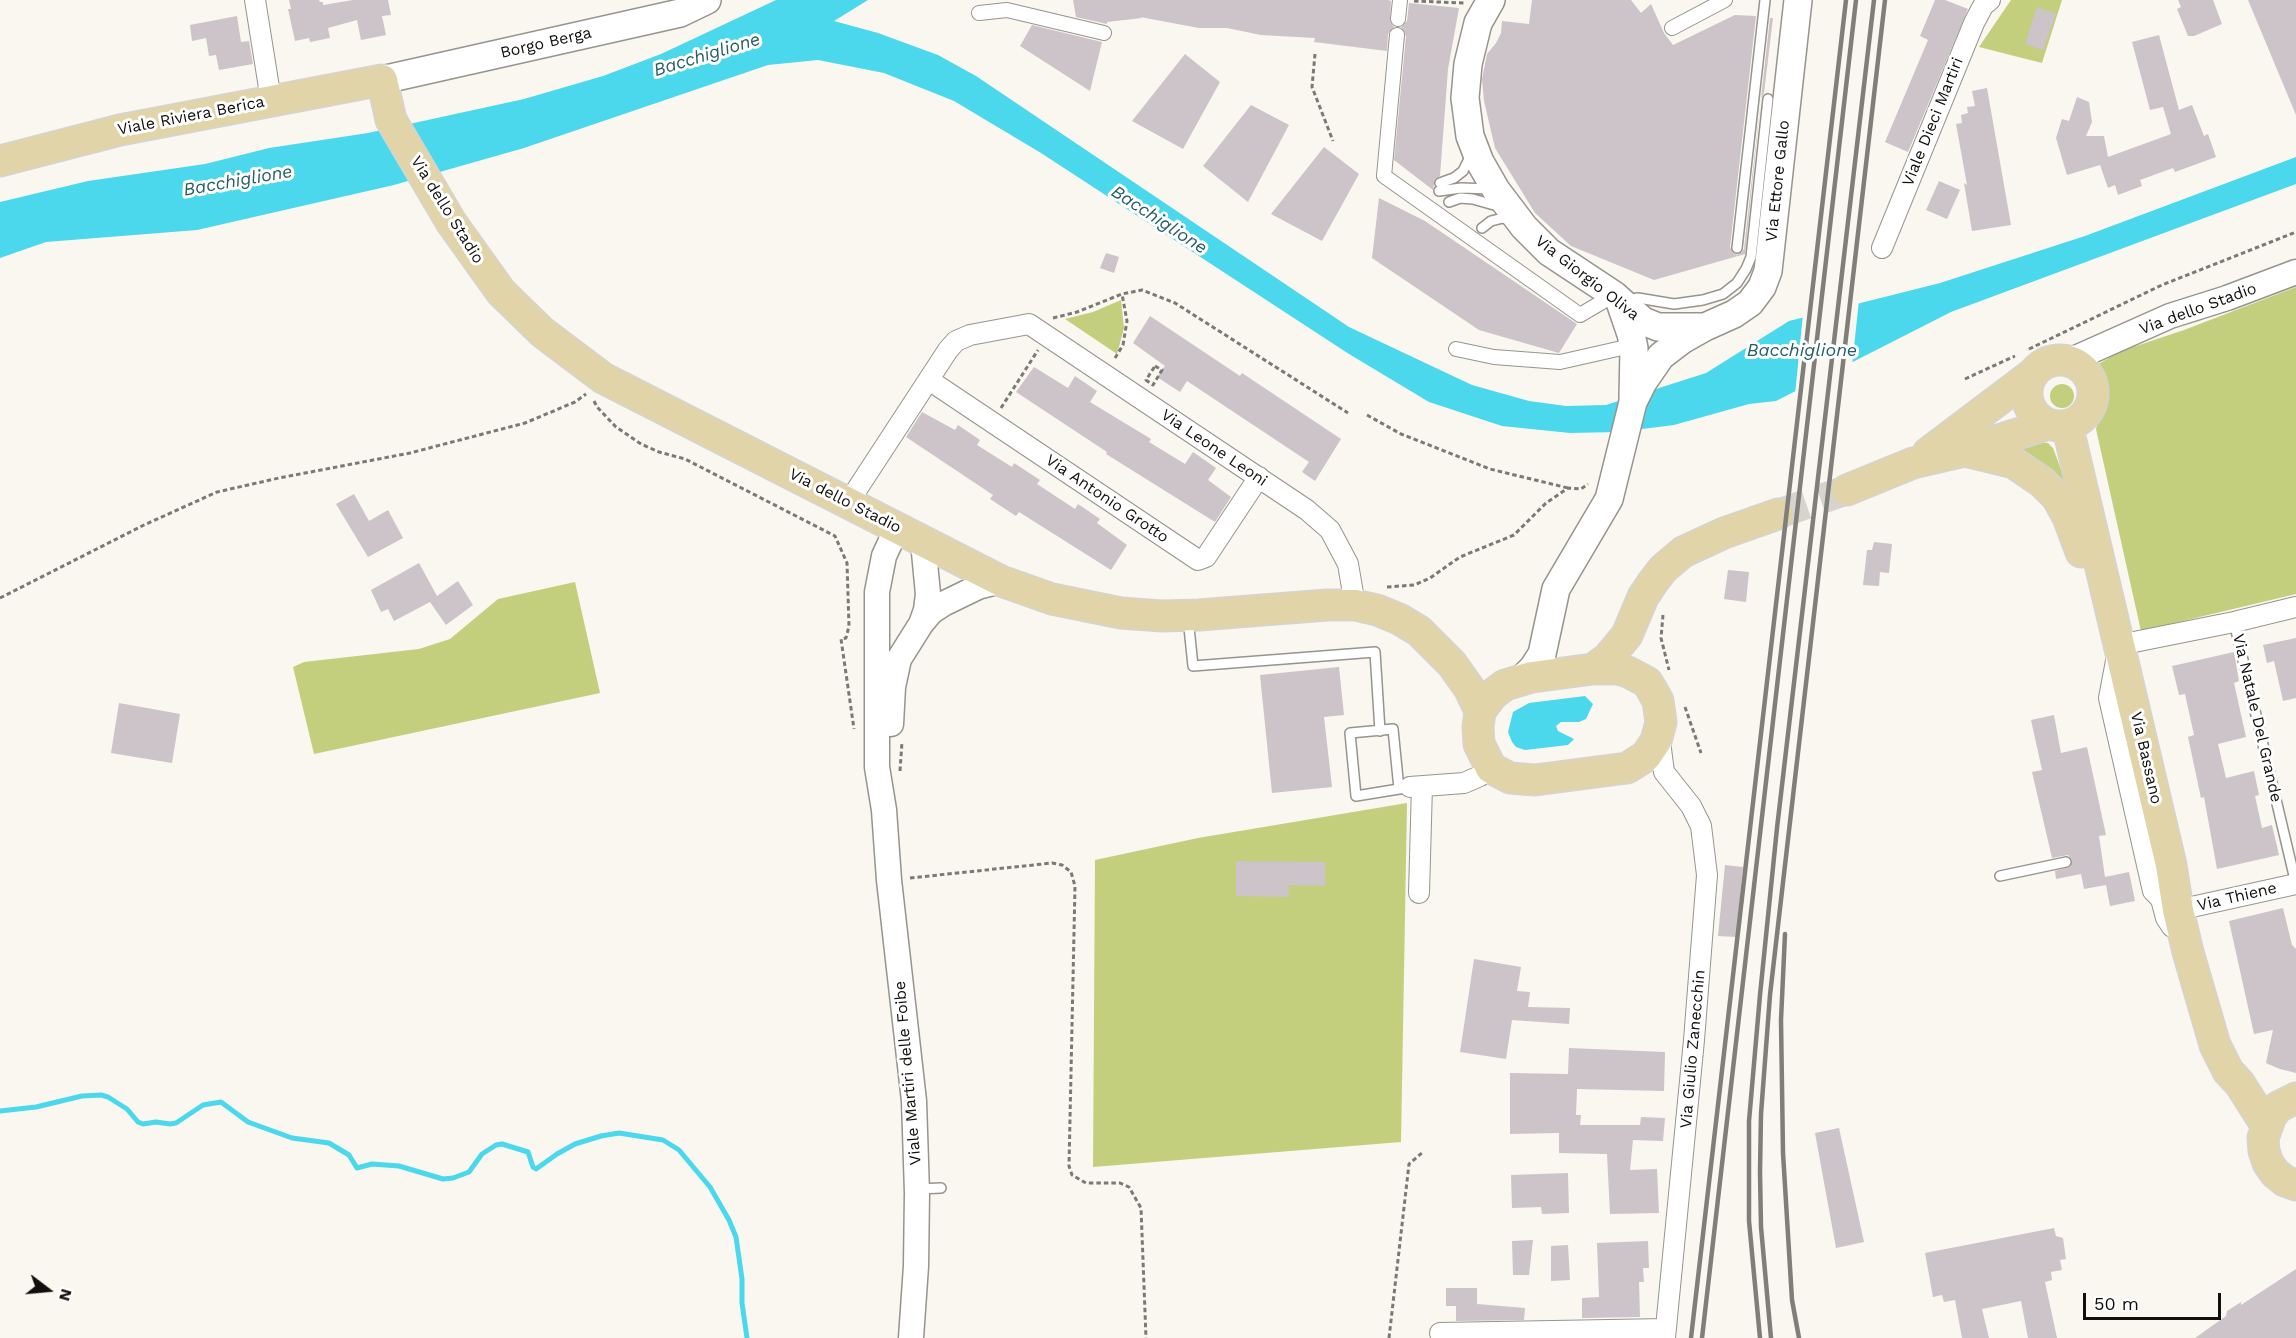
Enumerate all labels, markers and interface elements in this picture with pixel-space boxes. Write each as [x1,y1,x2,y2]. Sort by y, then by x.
street label: Borgo Berga [498,23,594,63]
water label: Bacchiglione [651,29,763,81]
street label: Viale Dieci Martiri [1898,55,1968,189]
street label: Viale Riviera Berica [116,92,266,140]
street label: Via Ettore Gallo [1762,119,1794,243]
street label: Via dello Stadio [406,153,488,267]
water label: Bacchiglione [182,161,294,201]
water label: Bacchiglione [1107,181,1211,259]
street label: Via Giorgio Oliva [1531,231,1643,325]
street label: Via dello Stadio [2137,279,2259,339]
water label: Bacchiglione [1747,340,1857,362]
street label: Via Leone Leoni [1157,405,1271,491]
street label: Via Antonio Grotto [1042,451,1172,547]
street label: Via dello Stadio [786,464,904,538]
street label: Via Natale Del Grande [2228,632,2286,804]
street label: Via Bassano [2126,710,2166,806]
street label: Via Thiene [2195,879,2279,915]
street label: Via Giulio Zanecchin [1676,969,1710,1129]
street label: Viale Martiri delle Foibe [890,980,926,1166]
north arrow [18,1260,78,1320]
scale bar [2086,1281,2224,1319]
text: N [55,1287,77,1303]
text: 50 m [2094,1293,2139,1314]

